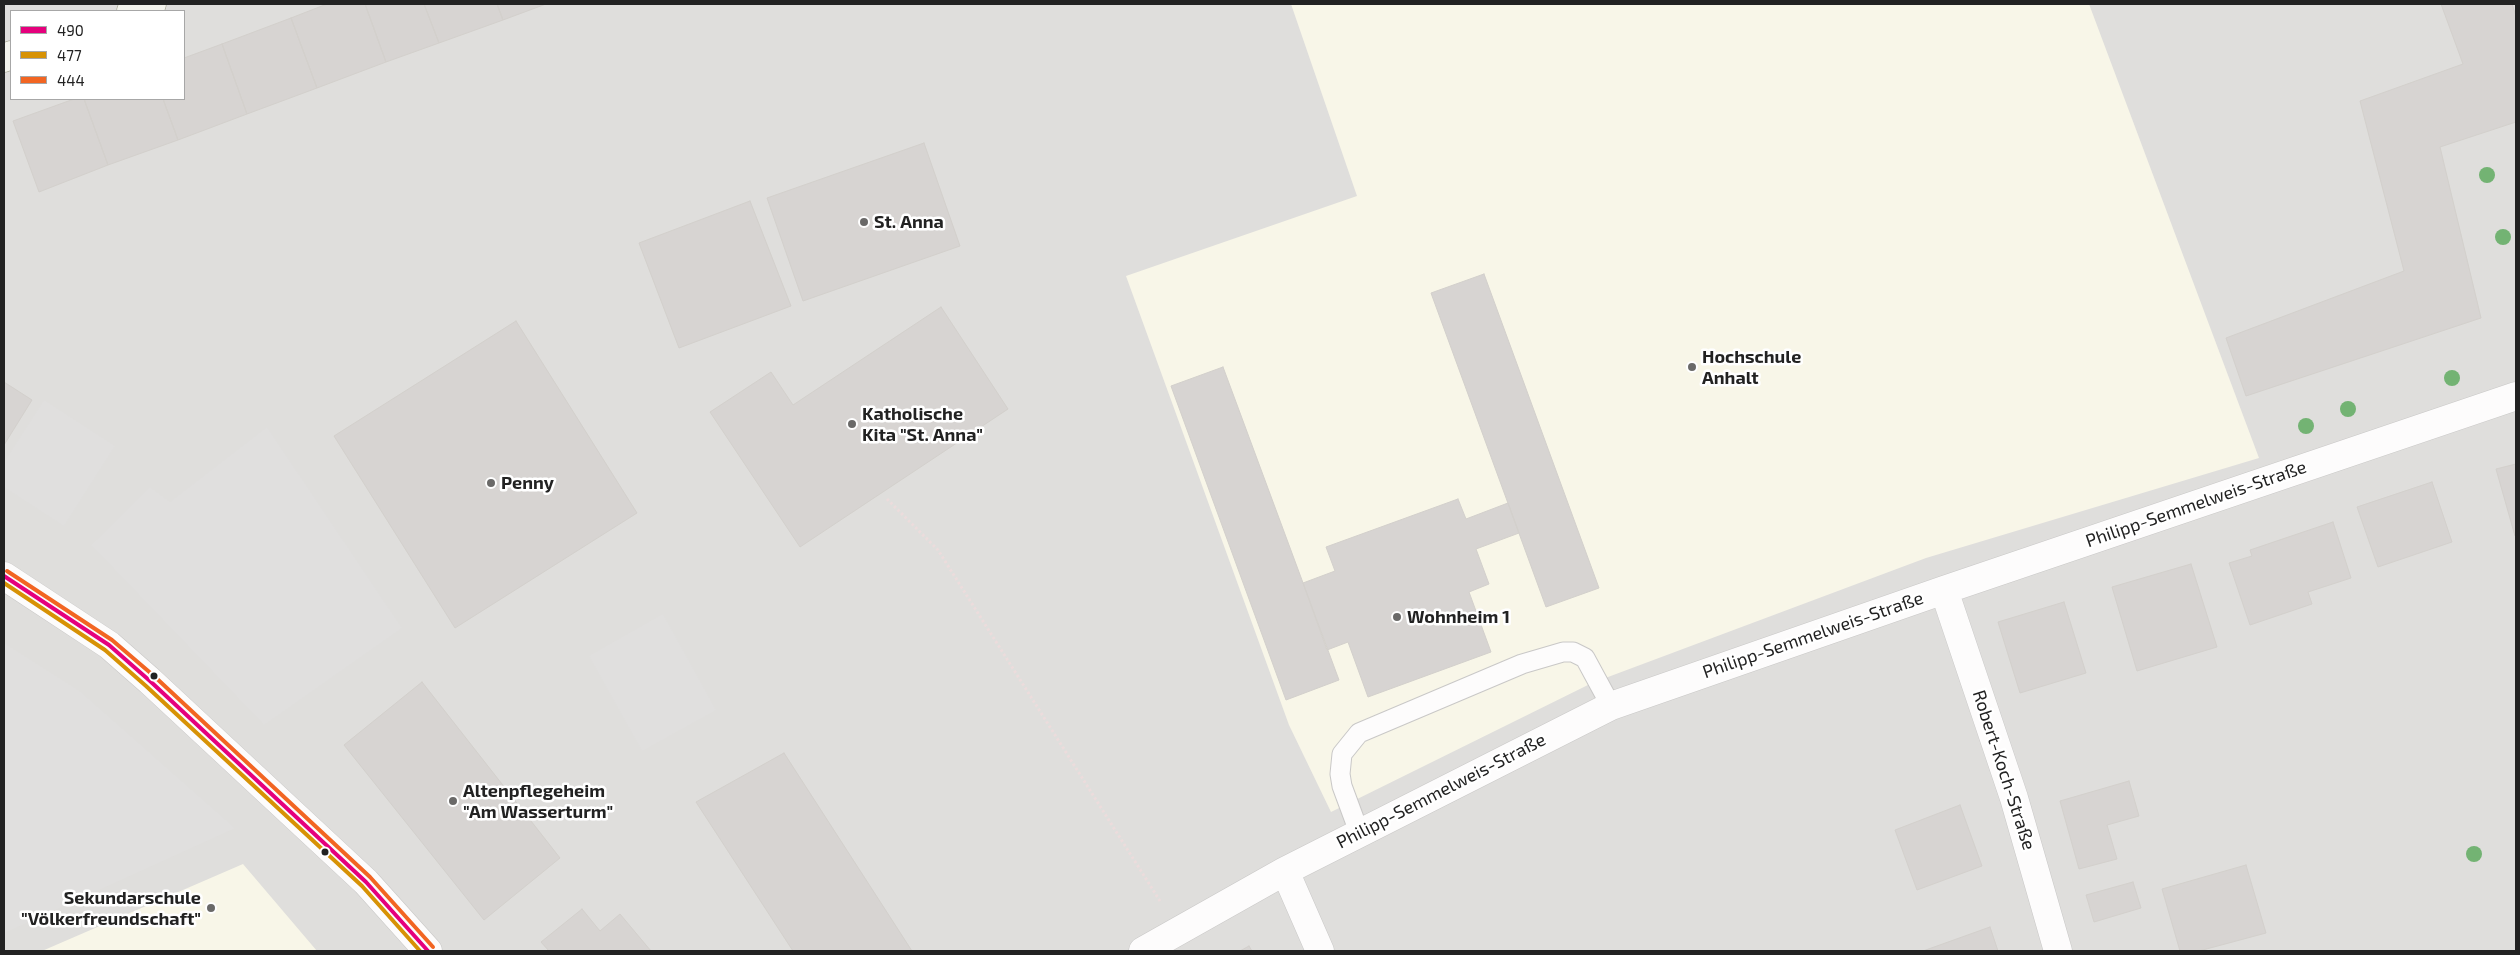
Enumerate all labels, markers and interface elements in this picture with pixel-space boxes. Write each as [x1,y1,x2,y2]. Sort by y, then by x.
legend [10,10,185,100]
text: 490 [57,21,84,39]
text: 477 [57,46,82,64]
text: 444 [57,71,85,89]
place label: St. Anna [874,211,944,233]
marker: St. Anna [858,216,870,228]
place label: Hochschule Anhalt [1702,346,1801,388]
marker: Hochschule Anhalt [1686,361,1698,373]
place label: Katholische Kita "St. Anna" [862,403,983,446]
marker: Katholische Kita "St. Anna" [846,418,858,430]
street label: Philipp-Semmelweis-Straße [2083,456,2309,552]
place label: Penny [501,472,554,494]
marker: Penny [485,477,497,489]
street label: Philipp-Semmelweis-Straße [1700,587,1926,683]
place label: Wohnheim 1 [1407,606,1510,628]
marker: Wohnheim 1 [1391,611,1403,623]
unlabelled marker [149,671,159,681]
street label: Robert-Koch-Straße [1968,687,2040,853]
street label: Philipp-Semmelweis-Straße [1333,729,1549,853]
place label: Altenpflegeheim "Am Wasserturm" [463,780,613,822]
marker: Altenpflegeheim "Am Wasserturm" [447,795,459,807]
unlabelled marker [320,847,330,857]
place label: Sekundarschule "Völkerfreundschaft" [21,887,201,930]
marker: Sekundarschule "Völkerfreundschaft" [205,902,217,914]

